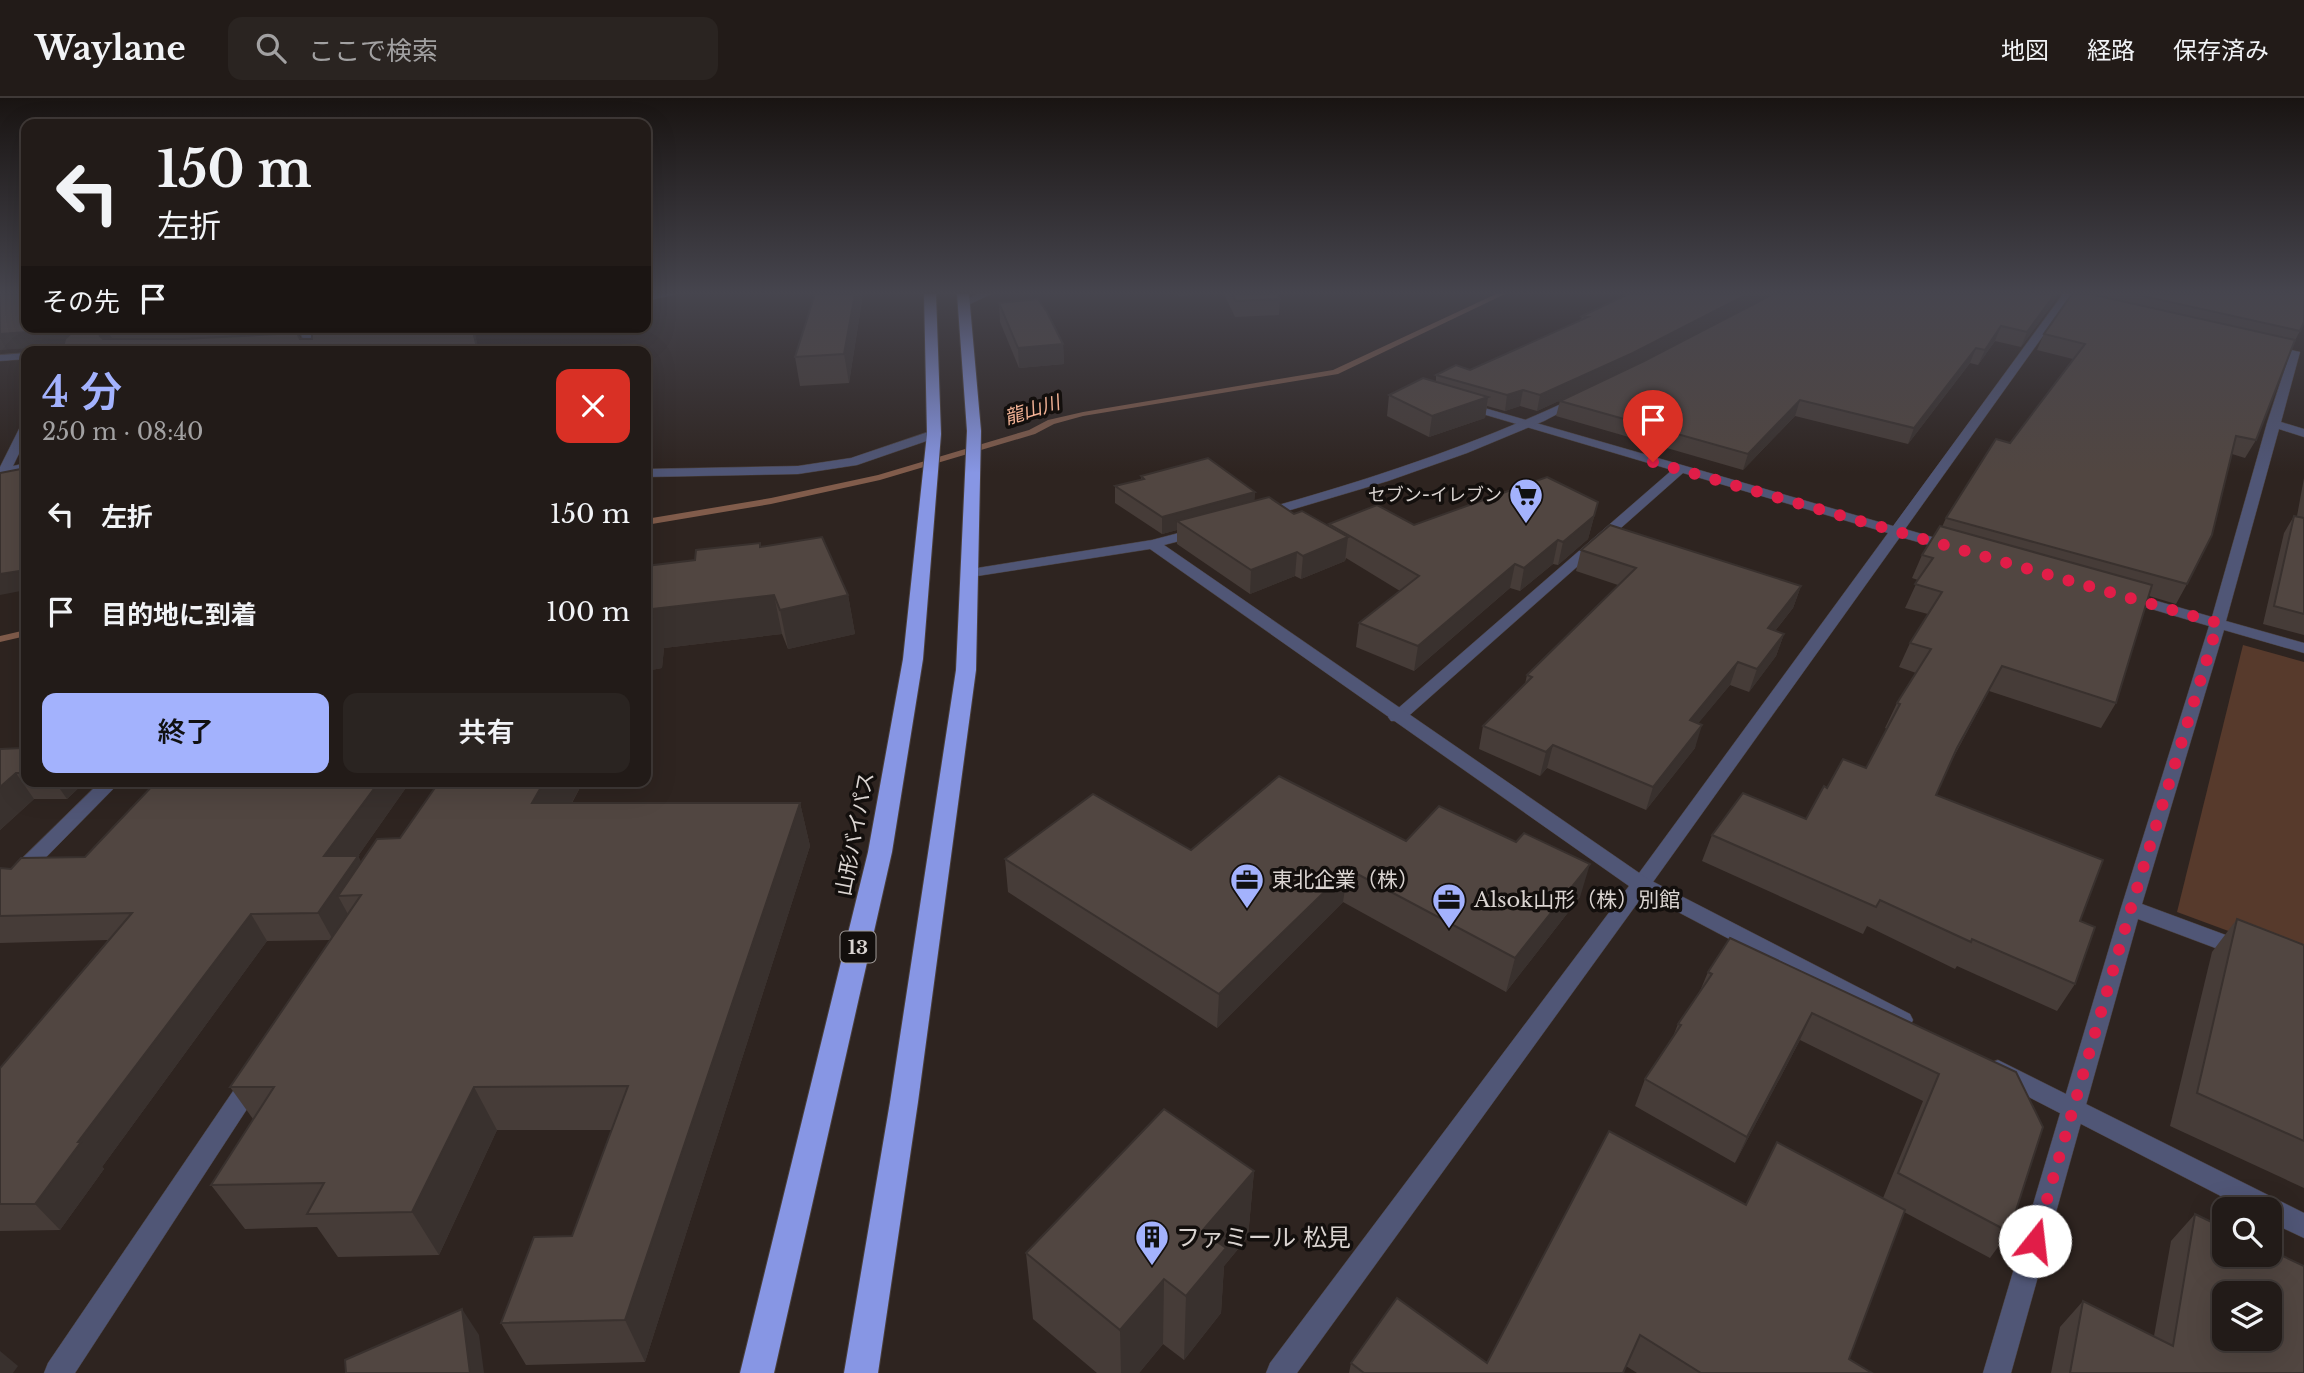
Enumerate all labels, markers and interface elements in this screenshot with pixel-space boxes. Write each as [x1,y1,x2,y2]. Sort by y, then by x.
search box [228,17,718,80]
text: Waylane [35,28,186,69]
icon: search [252,29,290,67]
text: ここで検索 [308,35,438,67]
text: 地図 [2001,36,2049,65]
text: 経路 [2087,36,2135,65]
text: 保存済み [2173,36,2269,65]
text: 150 m [157,139,312,200]
icon: left [42,147,133,238]
text: 左折 [157,206,221,246]
icon: arrive [134,280,172,318]
text: その先 [42,286,120,318]
text: 4 分 [42,366,122,418]
button: close [556,369,630,443]
water label: 龍山川 [1001,390,1065,429]
pin [1623,390,1683,462]
icon: arrive [1634,401,1672,439]
text: 250 m · 08:40 [42,418,203,446]
supermarket icon: セブン-イレブン [1507,476,1545,525]
place label: セブン-イレブン [1368,484,1502,506]
icon: left [42,495,80,533]
text: 150 m [550,498,630,530]
text: 左折 [101,501,153,533]
icon: arrive [42,593,80,631]
text: 100 m [546,596,630,628]
text: 目的地に到着 [101,599,257,631]
button: 終了 [42,693,329,773]
button: 共有 [343,693,630,773]
street label: 山形バイパス [830,770,880,898]
office icon: 東北企業（株） [1228,861,1266,910]
place label: 東北企業（株） [1272,867,1419,893]
office icon: Alsok山形（株）別館 [1430,881,1468,930]
place label: Alsok山形（株）別館 [1473,887,1680,913]
road number: 13 [840,932,876,962]
map controls [2212,1197,2282,1351]
button: search [2212,1197,2282,1267]
position arrow [1998,1204,2072,1278]
building icon: ファミール 松見 [1133,1218,1171,1267]
place label: ファミール 松見 [1176,1223,1351,1252]
button: layers [2212,1281,2282,1351]

